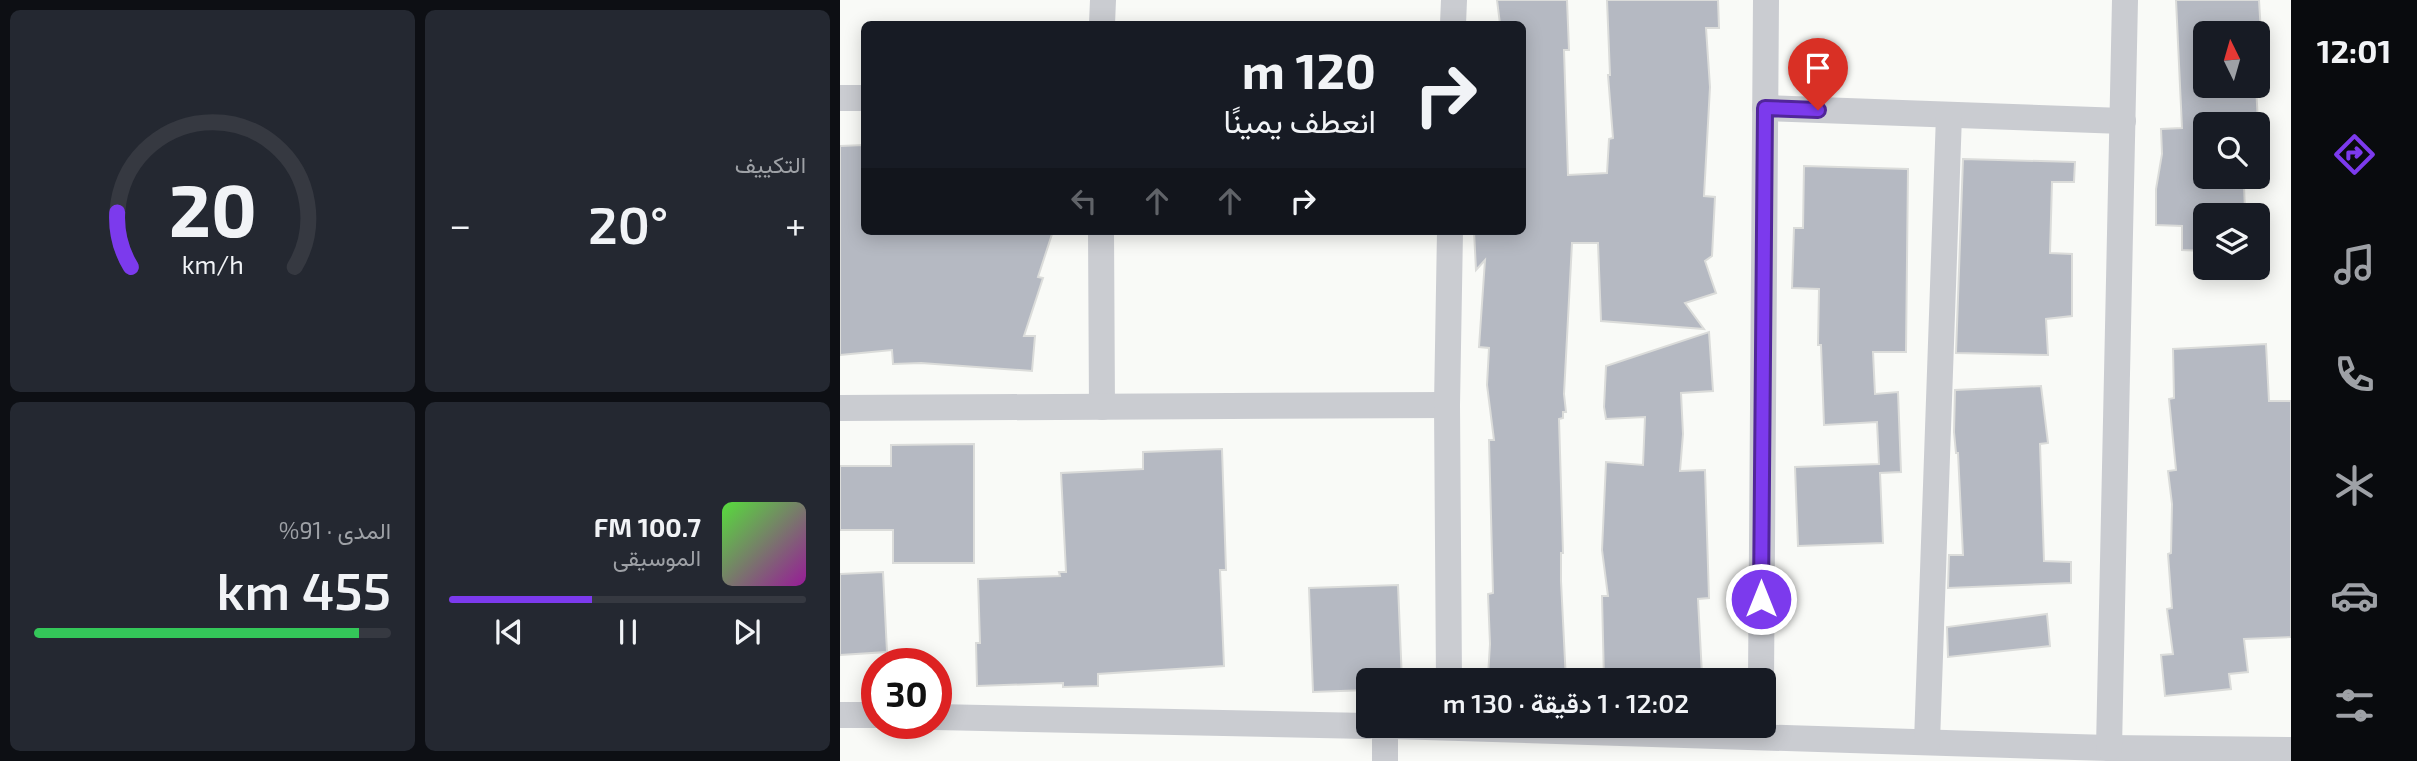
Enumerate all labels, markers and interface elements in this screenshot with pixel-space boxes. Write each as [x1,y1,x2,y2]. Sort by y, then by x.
north arrow [2193,21,2270,98]
map controls [2193,21,2270,280]
text: 12:01 [2317,31,2391,69]
pin [1788,38,1848,110]
text: 120 m [1242,40,1376,99]
icon: right [1400,49,1491,140]
icon: arrive [1799,49,1837,87]
text: انعطف يمينًا [1224,101,1376,139]
button: search [2193,112,2270,189]
icon: directions [2330,130,2379,179]
text: التكييف [735,150,806,178]
text: 20 [168,164,257,252]
icon: left [1065,182,1103,220]
icon: ahead [1138,182,1176,220]
icon: ahead [1211,182,1249,220]
icon: right [1284,182,1322,220]
text: 20° [588,192,668,254]
text: − [449,201,471,247]
text: + [785,201,806,247]
button: layers [2193,203,2270,280]
icon: music [2330,240,2379,289]
text: km/h [181,249,244,279]
icon: phone [2330,350,2379,399]
icon: climate [2330,461,2379,510]
text: 100.7 FM [594,511,701,542]
text: المدى · 91% [279,516,391,544]
text: الموسيقى [613,543,701,571]
text: 455 km [217,558,391,620]
position arrow [1724,562,1798,636]
icon: car [2330,571,2379,620]
icon: previous [490,613,528,651]
icon: pause [609,613,647,651]
icon: next [728,613,766,651]
speed limit sign: 30 [861,648,952,739]
icon: filters [2330,681,2379,730]
text: 12:02 · 1 دقيقة · 130 m [1443,687,1689,718]

